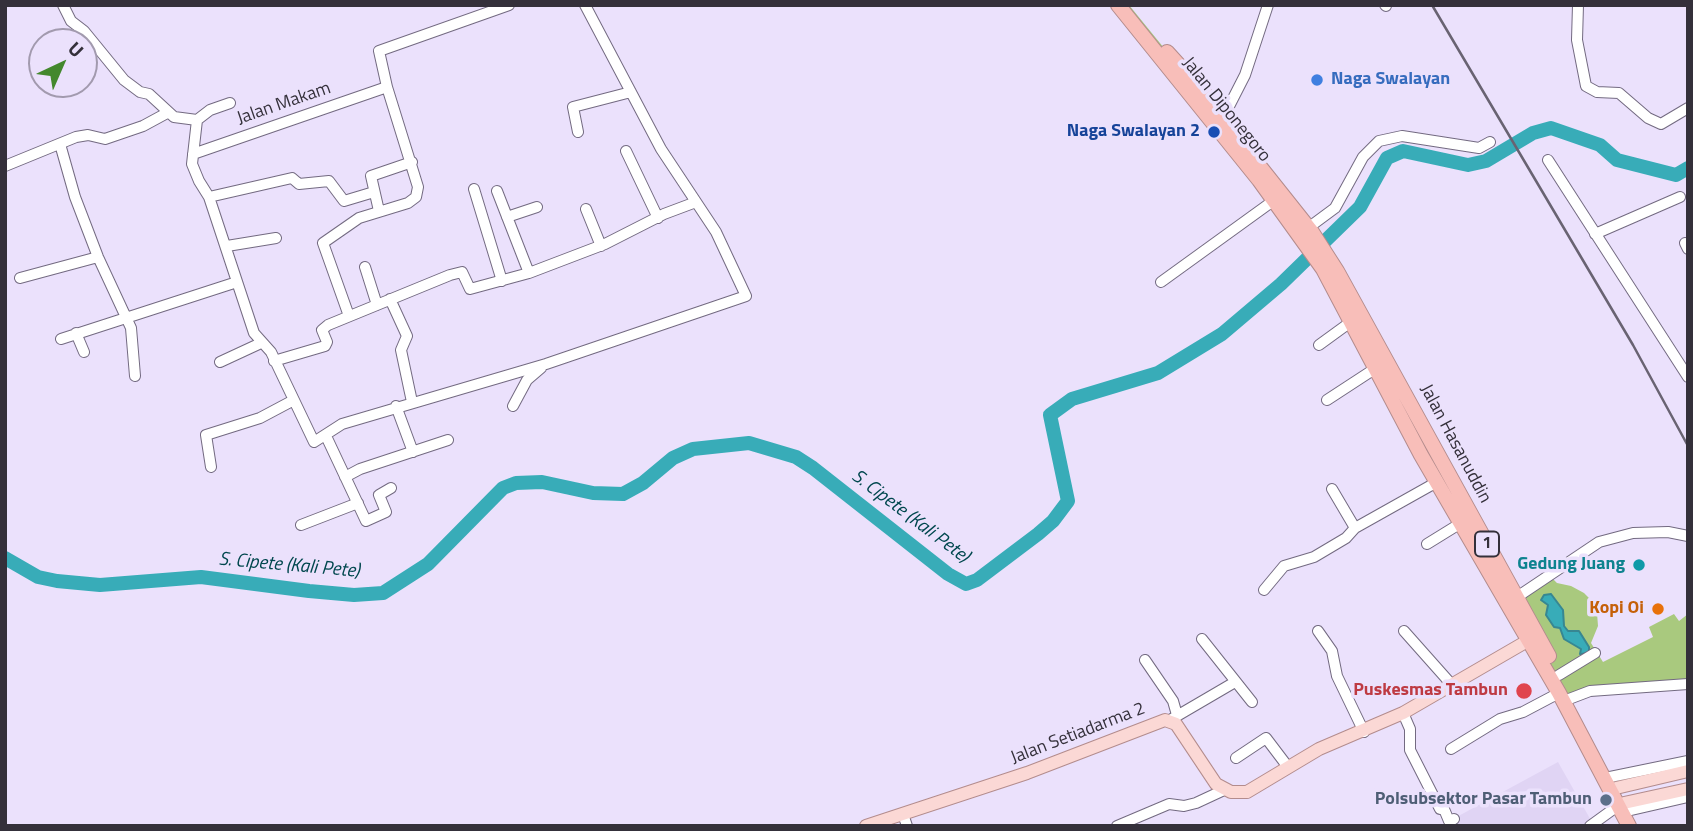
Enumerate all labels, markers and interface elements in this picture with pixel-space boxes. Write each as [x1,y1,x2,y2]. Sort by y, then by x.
north arrow [28,28,98,98]
text: U [62,34,91,64]
street label: Jalan Diponegoro [1177,53,1275,167]
place label: Naga Swalayan [1331,69,1450,91]
marker: Naga Swalayan [1309,72,1325,88]
street label: Jalan Makam [234,78,334,130]
place label: Naga Swalayan 2 [1067,121,1200,143]
marker: Naga Swalayan 2 [1206,124,1222,140]
street label: Jalan Hasanuddin [1415,381,1495,507]
water label: S. Cipete (Kali Pete) [847,465,973,569]
road number: 1 [1475,531,1499,556]
water label: S. Cipete (Kali Pete) [218,548,360,584]
place label: Gedung Juang [1517,554,1625,576]
marker: Gedung Juang [1631,557,1647,573]
place label: Kopi Oi [1589,598,1644,620]
marker: Kopi Oi [1650,601,1666,617]
place label: Puskesmas Tambun [1353,680,1508,702]
marker: Puskesmas Tambun [1514,681,1534,701]
street label: Jalan Setiadarma 2 [1008,698,1148,770]
place label: Polsubsektor Pasar Tambun [1375,789,1592,811]
marker: Polsubsektor Pasar Tambun [1598,792,1614,808]

